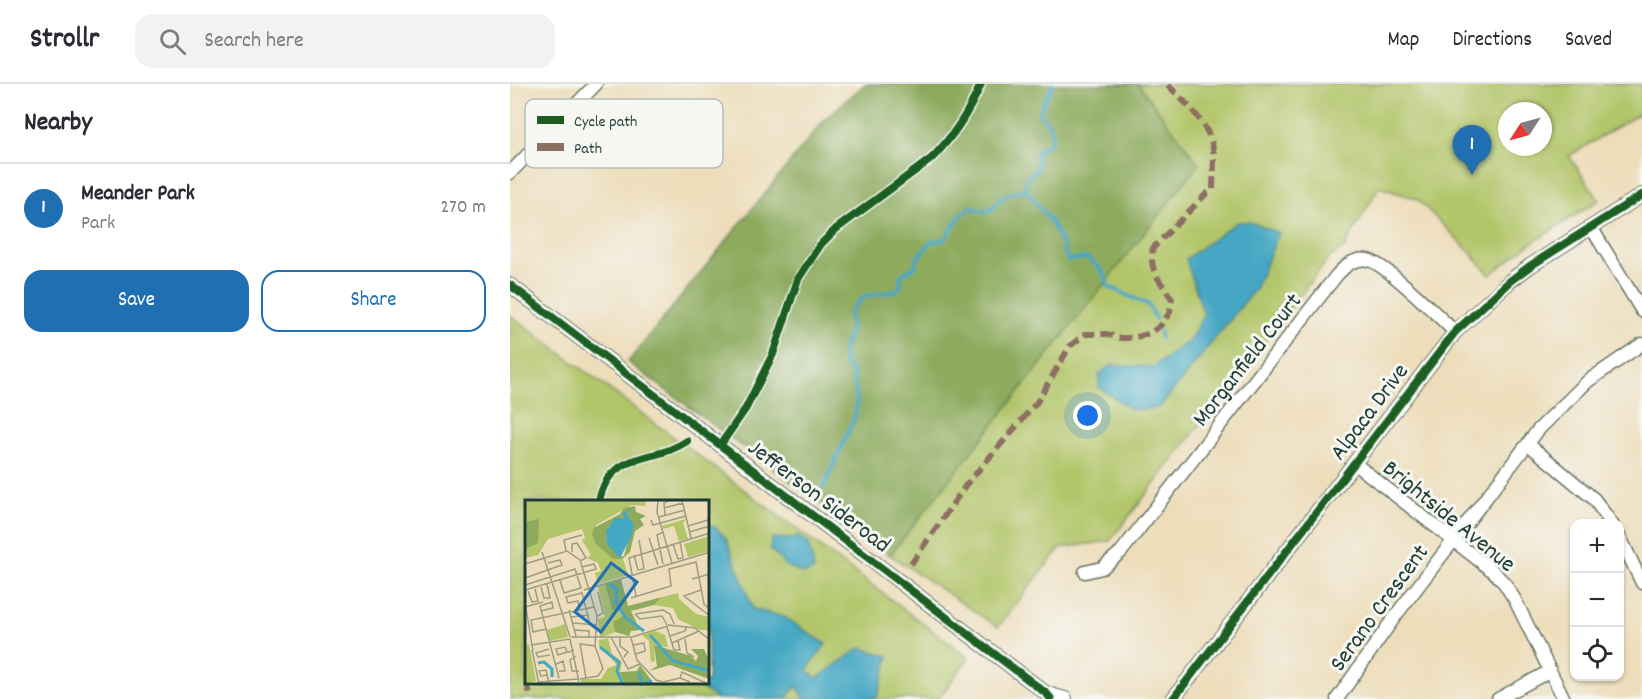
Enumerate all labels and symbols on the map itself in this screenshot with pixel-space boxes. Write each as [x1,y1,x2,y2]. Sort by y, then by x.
legend [525,99,723,168]
north arrow [1498,102,1552,156]
text: Cycle path [574,111,637,134]
pin: 1 [1452,126,1492,175]
text: Path [574,138,602,161]
street label: Morganfield Court [1185,287,1311,435]
street label: Alpaca Drive [1323,357,1418,468]
your location [1073,401,1102,430]
street label: Jefferson Sideroad [740,432,897,563]
street label: Brightside Avenue [1374,453,1522,582]
inset map [525,500,710,684]
street label: Serano Crescent [1323,538,1438,679]

